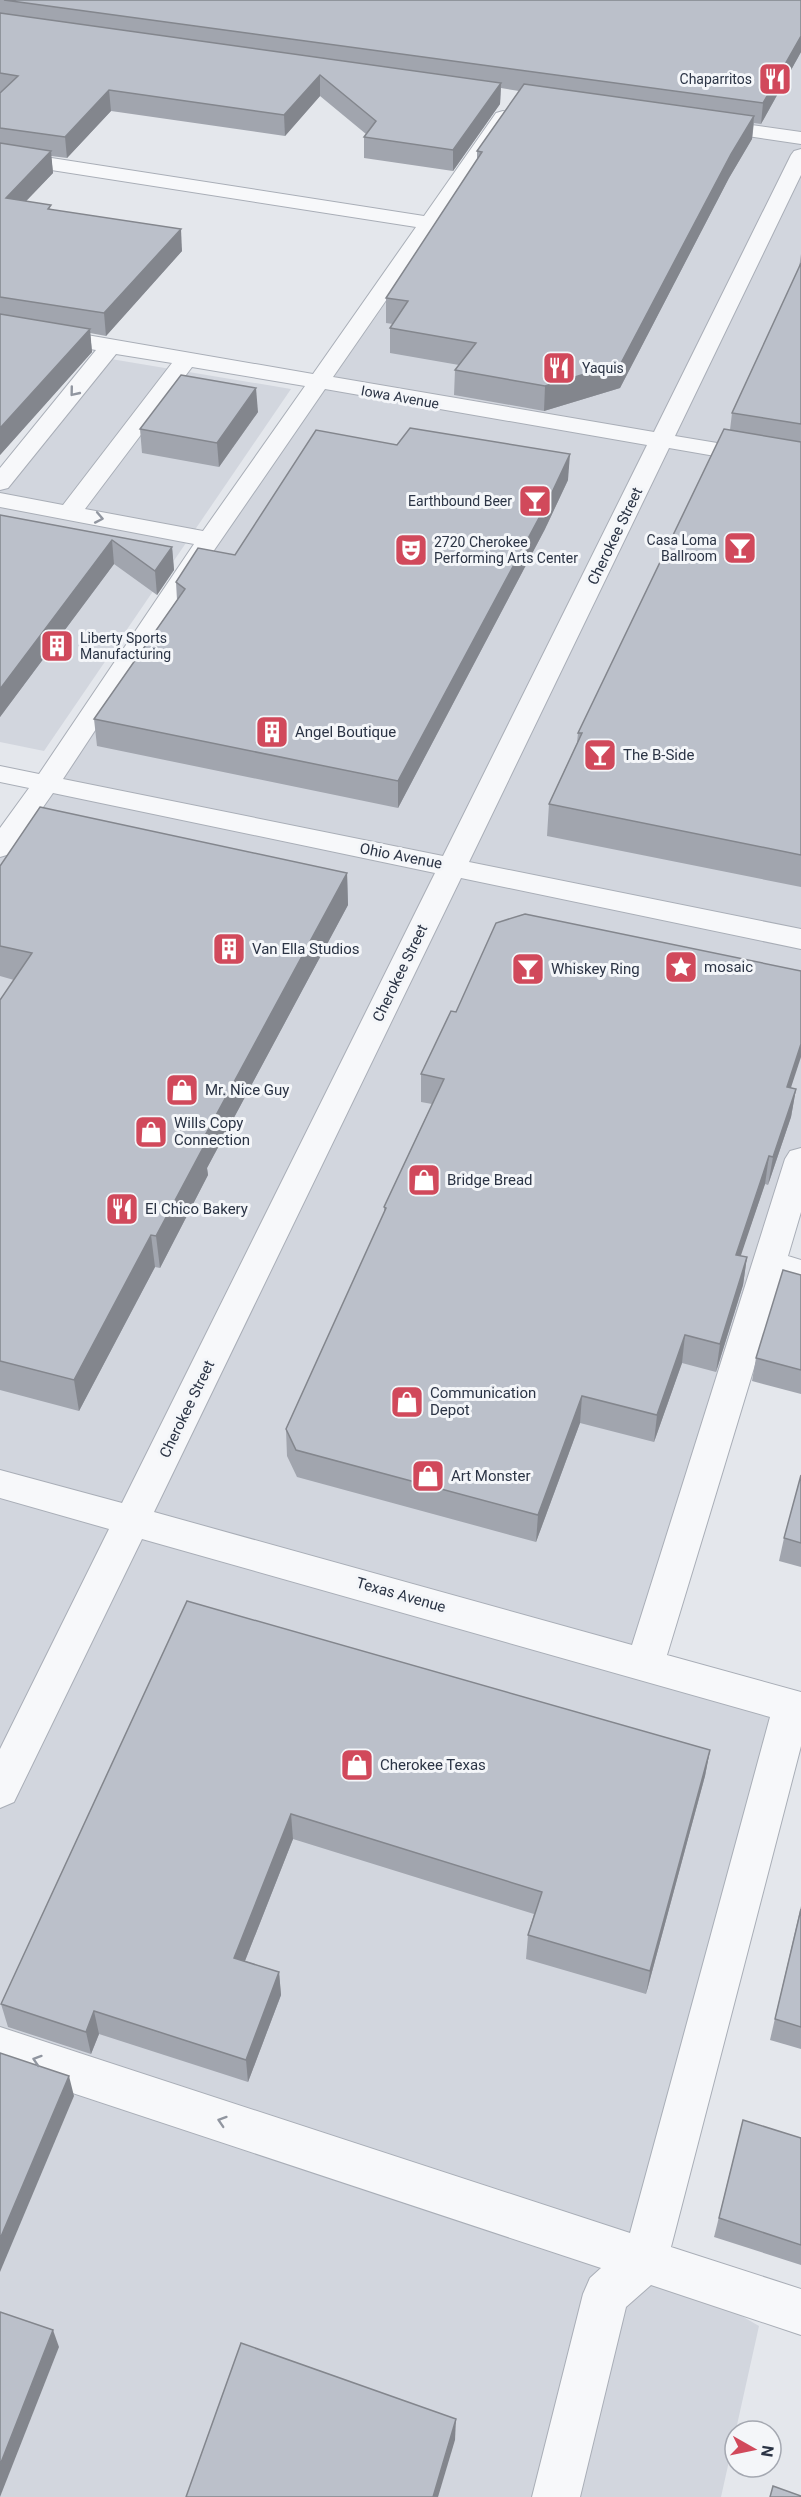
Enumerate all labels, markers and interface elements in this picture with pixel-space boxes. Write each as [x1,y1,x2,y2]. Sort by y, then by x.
restaurant icon: Chaparritos [757,61,793,97]
place label: Chaparritos [680,71,752,87]
restaurant icon: Yaquis [541,350,577,386]
place label: Yaquis [582,360,624,376]
street label: Iowa Avenue [360,382,440,412]
one-way arrow [70,385,81,396]
bar icon: Earthbound Beer [517,483,553,519]
street label: Cherokee Street [584,484,646,588]
place label: Earthbound Beer [408,493,512,509]
one-way arrow [94,511,104,524]
bar icon: Casa Loma Ballroom [722,530,758,566]
theatre icon: 2720 Cherokee Performing Arts Center [393,532,429,568]
place label: Casa Loma Ballroom [647,532,717,564]
place label: 2720 Cherokee Performing Arts Center [434,534,578,566]
building icon: Liberty Sports Manufacturing [39,628,75,664]
place label: Liberty Sports Manufacturing [80,630,171,662]
building icon: Angel Boutique [254,714,290,750]
place label: Angel Boutique [295,723,396,741]
bar icon: The B-Side [582,737,618,773]
place label: The B-Side [623,746,694,764]
street label: Ohio Avenue [358,839,444,873]
street label: Cherokee Street [369,921,431,1025]
building icon: Van Ella Studios [211,931,247,967]
place label: Van Ella Studios [252,940,360,958]
place icon: mosaic [663,949,699,985]
bar icon: Whiskey Ring [510,951,546,987]
place label: mosaic [704,958,753,976]
place label: Whiskey Ring [551,960,640,978]
shop icon: Mr. Nice Guy [164,1072,200,1108]
place label: Mr. Nice Guy [205,1081,289,1099]
shop icon: Wills Copy Connection [133,1114,169,1150]
place label: Wills Copy Connection [174,1114,250,1149]
shop icon: Bridge Bread [406,1162,442,1198]
place label: Bridge Bread [447,1171,533,1189]
restaurant icon: El Chico Bakery [104,1191,140,1227]
place label: El Chico Bakery [145,1200,248,1218]
street label: Cherokee Street [156,1357,218,1461]
shop icon: Communication Depot [389,1384,425,1420]
place label: Communication Depot [430,1384,536,1419]
shop icon: Art Monster [410,1458,446,1494]
place label: Art Monster [451,1467,530,1485]
street label: Texas Avenue [354,1574,448,1616]
shop icon: Cherokee Texas [339,1747,375,1783]
place label: Cherokee Texas [380,1756,486,1774]
one-way arrow [32,2054,43,2067]
one-way arrow [217,2116,228,2128]
north arrow [723,2419,783,2479]
text: N [757,2444,778,2458]

